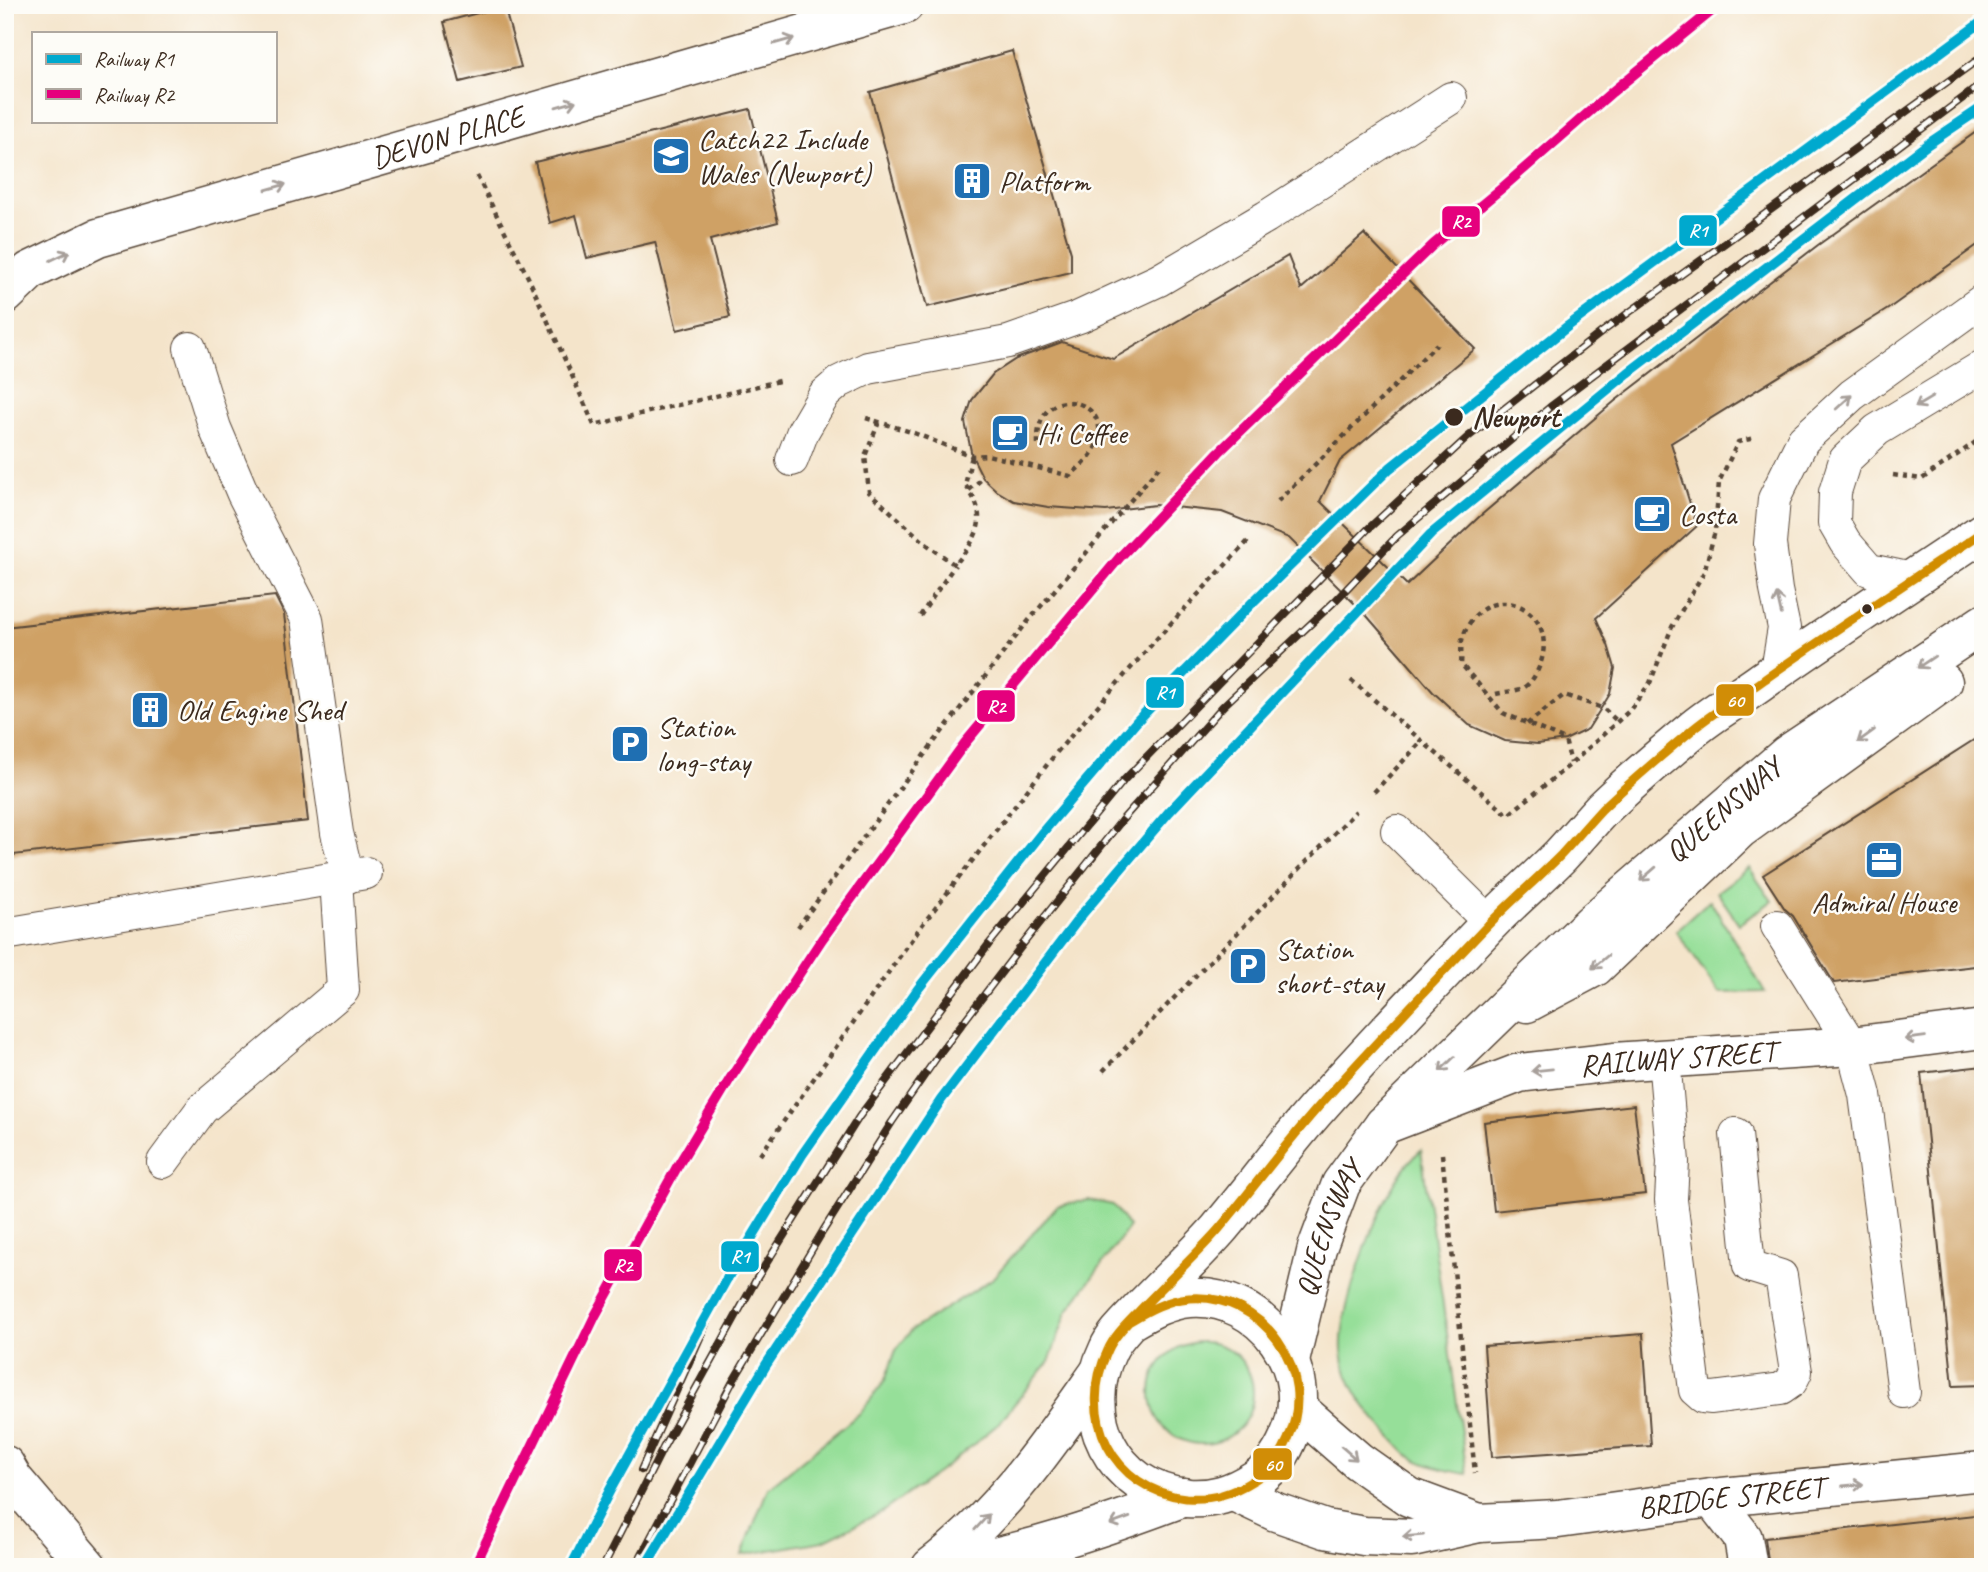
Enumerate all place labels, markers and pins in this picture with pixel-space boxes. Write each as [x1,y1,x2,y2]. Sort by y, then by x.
place label: Catch22 Include Wales (Newport) [698,120,873,192]
school or university icon: Catch22 Include Wales (Newport) [650,135,692,177]
building icon: Platform [951,160,993,202]
place label: Platform [999,162,1091,200]
place label: Newport [1472,398,1562,436]
marker: Newport [1443,406,1465,428]
cafe icon: Hi Coffee [989,412,1031,454]
place label: Hi Coffee [1037,414,1129,452]
cafe icon: Costa [1631,493,1673,535]
place label: Costa [1679,495,1738,533]
unlabelled marker [1860,602,1874,616]
building icon: Old Engine Shed [129,689,171,731]
place label: Old Engine Shed [177,691,347,729]
place label: Station long-stay [657,708,753,780]
parking icon: Station long-stay [609,723,651,765]
office icon: Admiral House [1863,839,1905,881]
place label: Admiral House [1812,883,1959,921]
place label: Station short-stay [1275,930,1386,1002]
parking icon: Station short-stay [1227,945,1269,987]

